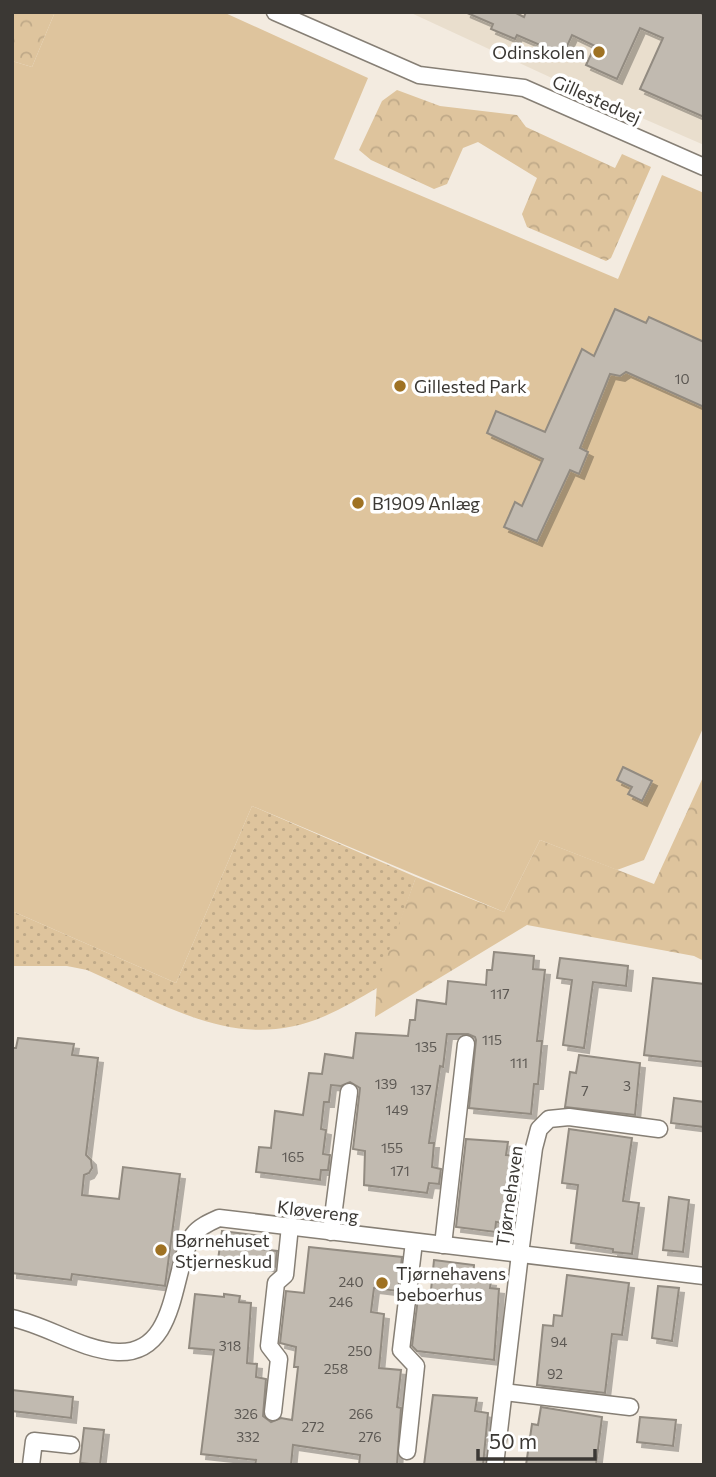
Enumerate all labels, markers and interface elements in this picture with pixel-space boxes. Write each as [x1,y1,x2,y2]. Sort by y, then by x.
place label: Odinskolen [492,41,585,63]
marker: Odinskolen [591,44,607,60]
street label: Gillestedvej [549,70,645,128]
house number: 10 [674,370,690,387]
place label: Gillested Park [414,375,527,397]
marker: Gillested Park [392,378,408,394]
place label: B1909 Anlæg [372,492,480,514]
marker: B1909 Anlæg [350,495,366,511]
house number: 117 [490,985,510,1002]
house number: 115 [482,1031,502,1048]
house number: 135 [415,1038,437,1055]
house number: 111 [510,1054,528,1071]
house number: 139 [375,1075,397,1092]
house number: 3 [623,1077,631,1094]
house number: 137 [410,1081,432,1098]
house number: 7 [581,1082,589,1099]
house number: 149 [386,1101,408,1118]
house number: 155 [381,1139,403,1156]
street label: Tjørnehaven [491,1144,527,1248]
house number: 165 [282,1148,304,1165]
house number: 171 [390,1162,410,1179]
street label: Kløvereng [276,1195,360,1227]
place label: Børnehuset Stjerneskud [175,1229,272,1272]
marker: Børnehuset Stjerneskud [153,1242,169,1258]
place label: Tjørnehavens beboerhus [396,1262,506,1305]
house number: 240 [338,1273,364,1290]
marker: Tjørnehavens beboerhus [374,1275,390,1291]
house number: 246 [329,1293,353,1310]
house number: 94 [551,1333,568,1350]
house number: 318 [219,1337,241,1354]
house number: 250 [348,1342,372,1359]
house number: 258 [324,1360,348,1377]
house number: 92 [547,1365,563,1382]
house number: 326 [234,1405,258,1422]
house number: 266 [349,1405,373,1422]
house number: 272 [302,1418,325,1435]
scale bar [478,1418,595,1462]
house number: 332 [236,1428,260,1445]
house number: 276 [358,1428,382,1445]
text: 50 m [489,1428,537,1453]

